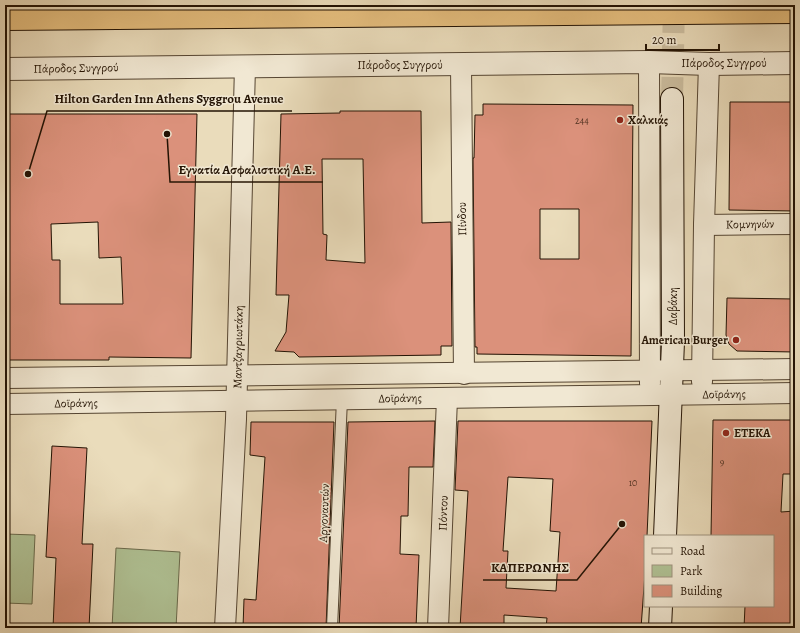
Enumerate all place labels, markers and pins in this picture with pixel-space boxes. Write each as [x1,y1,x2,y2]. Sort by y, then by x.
callout: Hilton Garden Inn Athens Syggrou Avenue [47,86,292,111]
place label: Χαλκιάς [628,112,668,128]
marker: Χαλκιάς [615,115,625,125]
callout: Εγνατία Ασφαλιστική Α.Ε. [170,157,323,182]
place label: American Burger [640,332,728,348]
marker: American Burger [731,335,741,345]
place label: ΕΤΕΚΑ [734,425,771,441]
marker: ΕΤΕΚΑ [721,428,731,438]
callout: ΚΑΠΕΡΩΝΗΣ [483,555,577,580]

